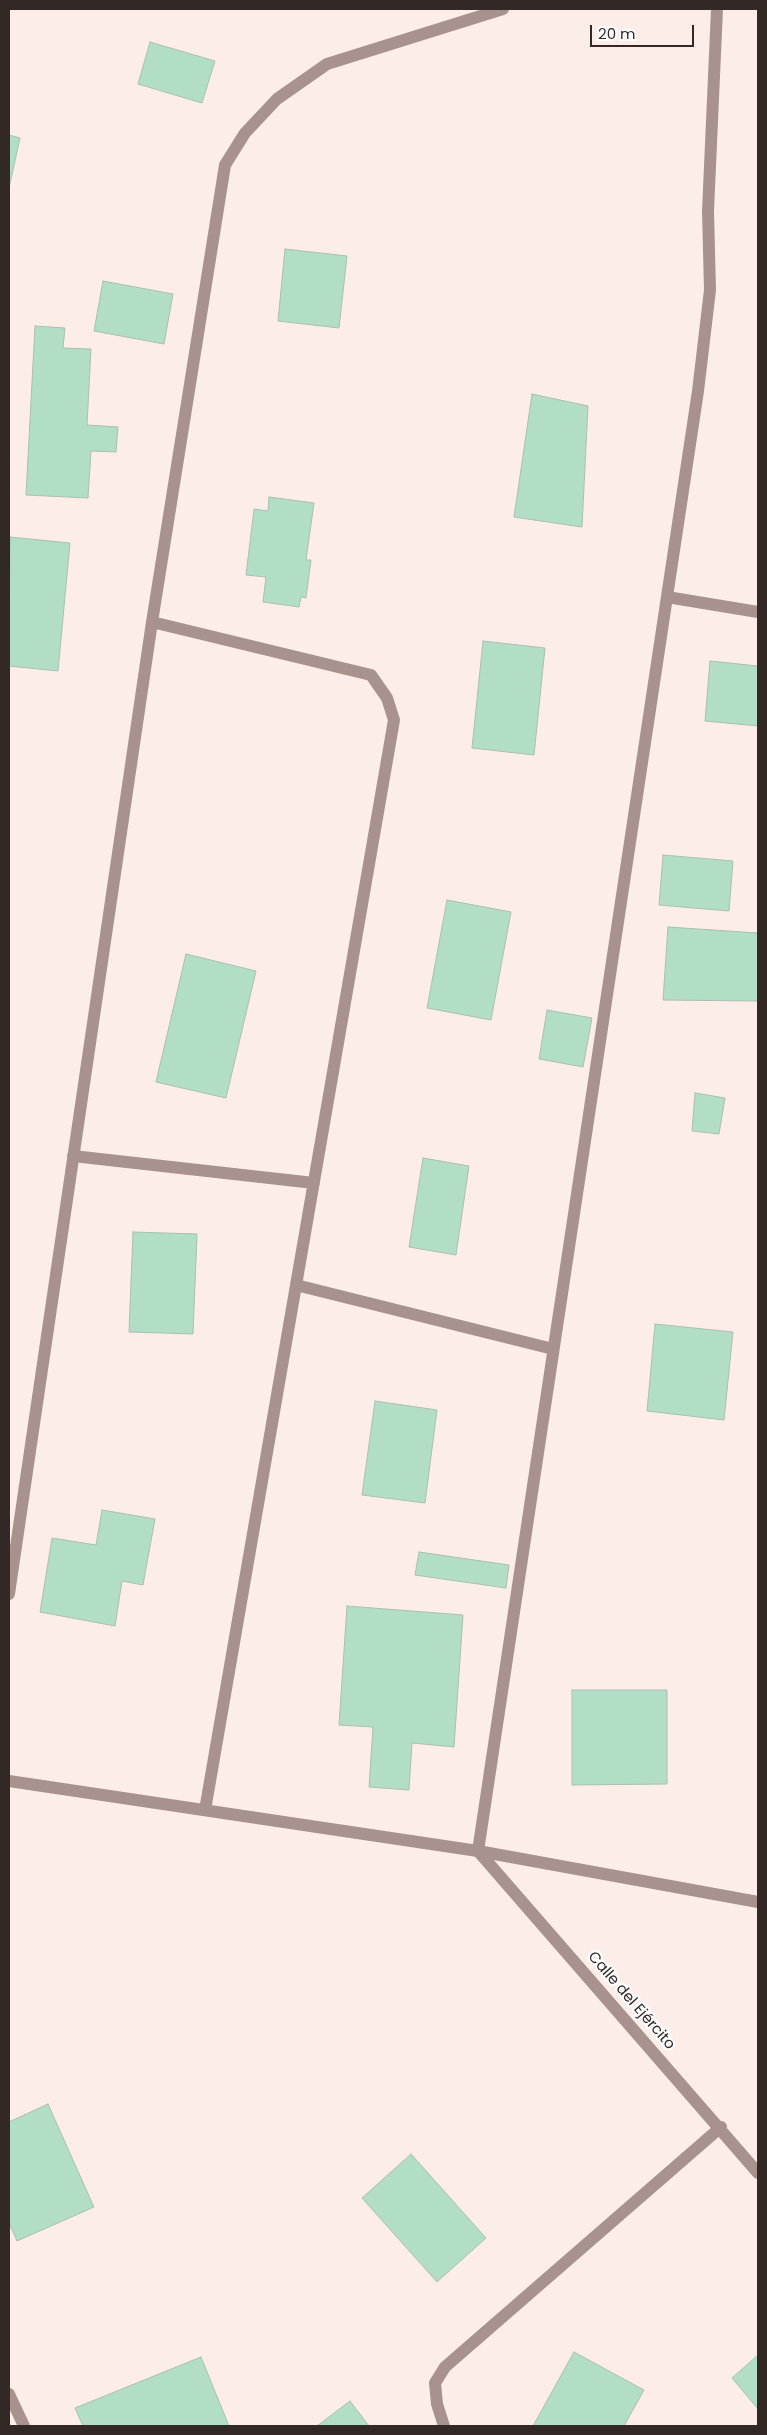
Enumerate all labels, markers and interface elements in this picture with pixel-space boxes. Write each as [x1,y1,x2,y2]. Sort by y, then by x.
scale bar [592,15,696,47]
text: 20 m [598,23,636,44]
street label: Calle del Ejército [584,1948,678,2054]

